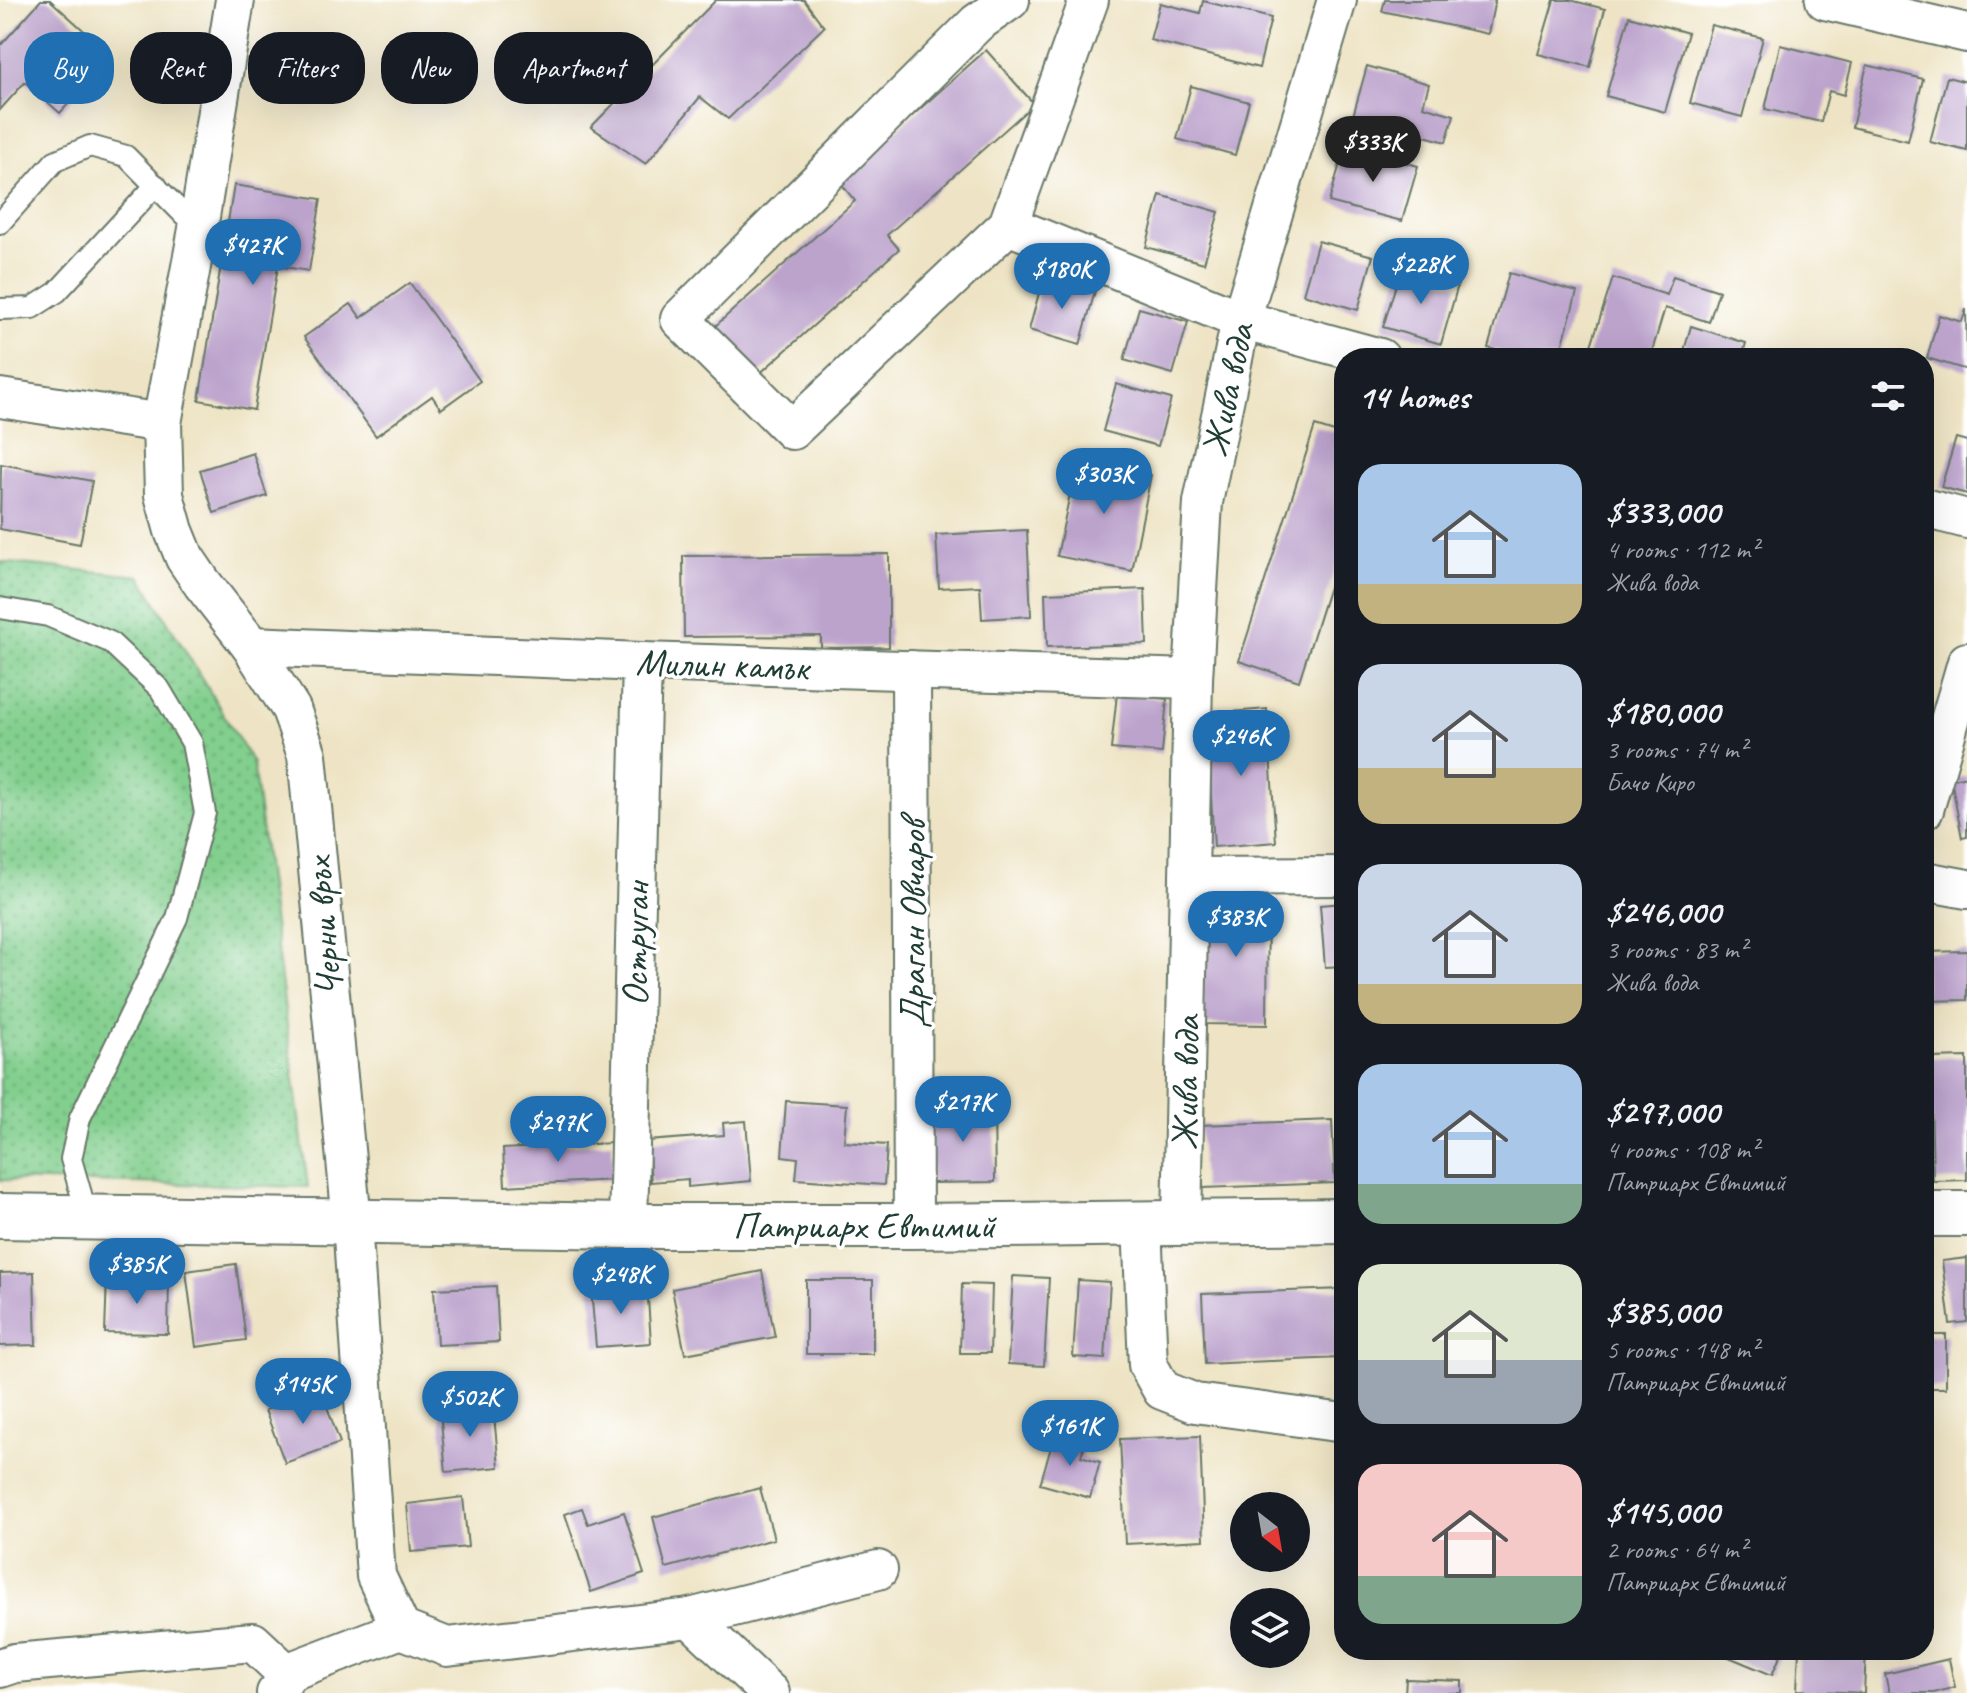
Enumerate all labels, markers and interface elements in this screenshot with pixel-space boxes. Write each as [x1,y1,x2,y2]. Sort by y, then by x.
chip: Buy [24,32,114,104]
chip: Rent [130,32,232,104]
chip: Filters [248,32,365,104]
chip: New [381,32,478,104]
chip: Apartment [494,32,653,104]
pin: $333K [1317,116,1429,184]
text: $333K [1343,125,1403,158]
pin: $427K [197,219,309,287]
text: $427K [223,228,283,261]
pin: $228K [1365,238,1477,306]
pin: $180K [1006,243,1118,311]
text: $228K [1391,247,1451,280]
text: $180K [1032,252,1092,285]
street label: Жива вода [1190,317,1265,461]
icon: filters [1866,374,1910,418]
text: 14 homes [1358,375,1469,418]
pin: $303K [1048,448,1160,516]
text: $303K [1074,457,1134,490]
text: $333,000 [1606,490,1720,533]
icon: home [1422,496,1518,592]
text: 4 rooms · 112 m² [1606,533,1758,566]
text: Жива вода [1606,566,1698,599]
street label: Милин камък [635,638,813,691]
text: $180,000 [1606,690,1720,733]
icon: home [1422,696,1518,792]
pin: $246K [1185,710,1297,778]
text: $246K [1211,719,1271,752]
text: 3 rooms · 74 m² [1606,733,1747,766]
text: Бачо Киро [1606,766,1694,799]
street label: Драган Овчаров [889,811,936,1028]
street label: Черни връх [294,853,353,998]
street label: Оструган [611,879,660,1006]
text: $246,000 [1606,890,1721,933]
pin: $383K [1180,891,1292,959]
icon: home [1422,896,1518,992]
text: $383K [1206,900,1266,933]
text: 3 rooms · 83 m² [1606,933,1747,966]
text: Жива вода [1606,966,1698,999]
street label: Жива вода [1161,1013,1210,1151]
pin: $217K [907,1076,1019,1144]
text: $217K [933,1085,993,1118]
text: $297,000 [1606,1090,1719,1133]
pin: $297K [502,1096,614,1164]
icon: home [1422,1096,1518,1192]
text: $297K [528,1105,588,1138]
text: 4 rooms · 108 m² [1606,1133,1758,1166]
text: Патриарх Евтимий [1606,1166,1785,1199]
street label: Патриарх Евтимий [733,1202,997,1249]
pin: $385K [81,1238,193,1306]
text: $385K [107,1247,167,1280]
pin: $248K [565,1248,677,1316]
text: $248K [591,1257,651,1290]
text: $385,000 [1606,1290,1719,1333]
icon: home [1422,1296,1518,1392]
text: 5 rooms · 148 m² [1606,1333,1758,1366]
pin: $145K [247,1358,359,1426]
text: Патриарх Евтимий [1606,1366,1785,1399]
text: $145K [273,1367,333,1400]
pin: $502K [414,1371,526,1439]
text: $502K [440,1380,500,1413]
pin: $161K [1014,1400,1126,1468]
text: $161K [1040,1409,1100,1442]
text: $145,000 [1606,1490,1719,1533]
north arrow [1230,1492,1310,1572]
map controls [1230,1492,1310,1668]
icon: home [1422,1496,1518,1592]
text: 2 rooms · 64 m² [1606,1533,1747,1566]
text: Патриарх Евтимий [1606,1566,1785,1599]
button: layers [1230,1588,1310,1668]

